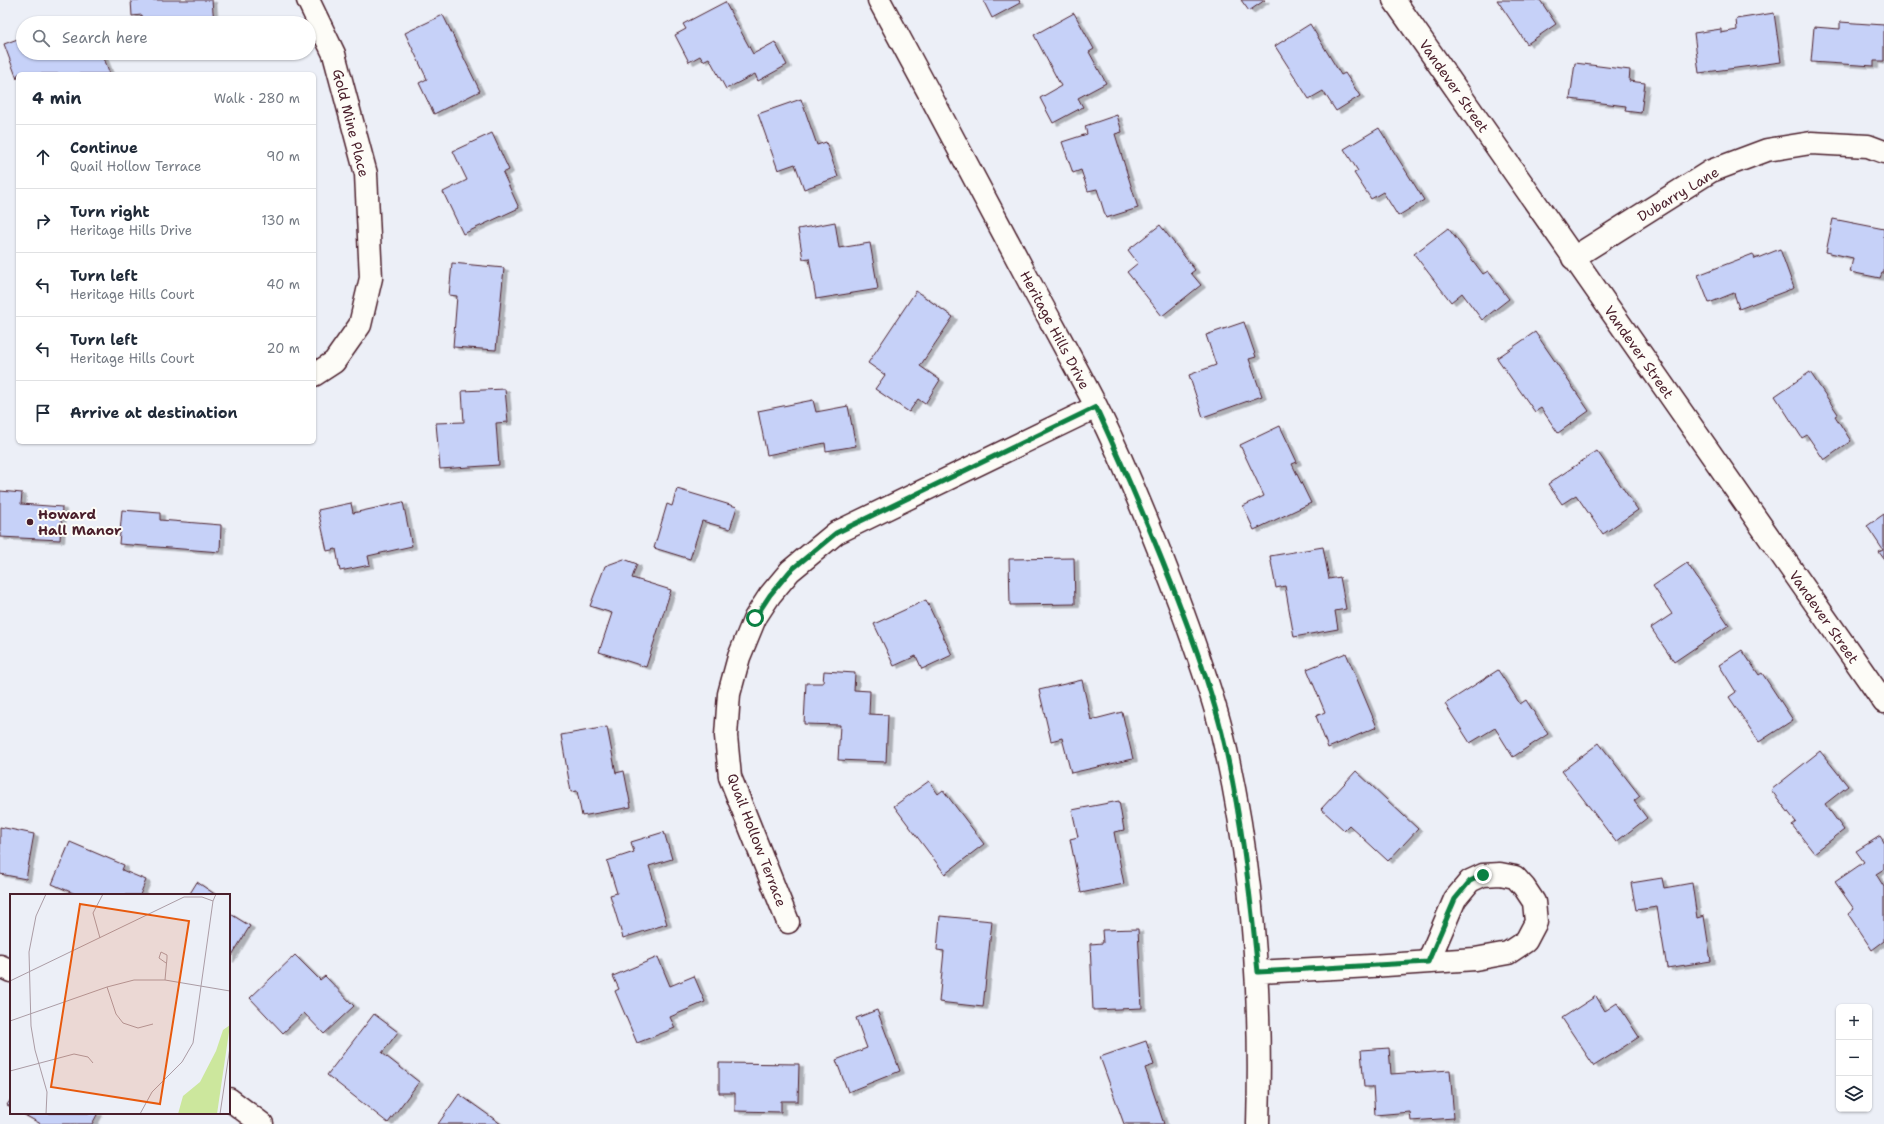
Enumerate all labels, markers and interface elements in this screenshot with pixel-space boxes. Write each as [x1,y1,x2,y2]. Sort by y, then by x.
search box [16,16,316,60]
icon: search [30,27,52,49]
text: Search here [62,28,148,48]
street label: Vandever Street [1415,36,1493,136]
street label: Gold Mine Place [329,67,373,179]
text: 4 min [32,87,82,109]
text: Walk · 280 m [214,90,300,107]
text: Continue [70,138,138,158]
icon: ahead [32,146,54,168]
text: 90 m [266,148,300,165]
text: Quail Hollow Terrace [70,158,201,175]
street label: Dubarry Lane [1634,163,1722,225]
text: Turn right [70,202,150,222]
icon: right [32,210,54,232]
text: 130 m [262,212,300,229]
text: Heritage Hills Drive [70,222,192,239]
text: Turn left [70,266,138,286]
street label: Heritage Hills Drive [1016,268,1094,392]
icon: left [32,274,54,296]
text: 40 m [266,276,300,293]
text: Heritage Hills Court [70,286,195,303]
street label: Vandever Street [1600,302,1678,402]
text: Turn left [70,330,138,350]
icon: left [32,338,54,360]
text: 20 m [267,340,300,357]
text: Heritage Hills Court [70,350,195,367]
icon: arrive [32,402,54,424]
text: Arrive at destination [70,403,238,423]
place label: Howard Hall Manor [38,505,122,539]
marker: Howard Hall Manor [25,517,35,527]
street label: Vandever Street [1785,567,1863,667]
route start [746,609,764,627]
street label: Quail Hollow Terrace [723,771,791,909]
route end [1474,866,1492,884]
inset map [10,894,230,1114]
map controls [1836,1004,1872,1112]
button: + [1836,1004,1872,1040]
button: − [1836,1040,1872,1076]
button: layers [1836,1076,1872,1112]

